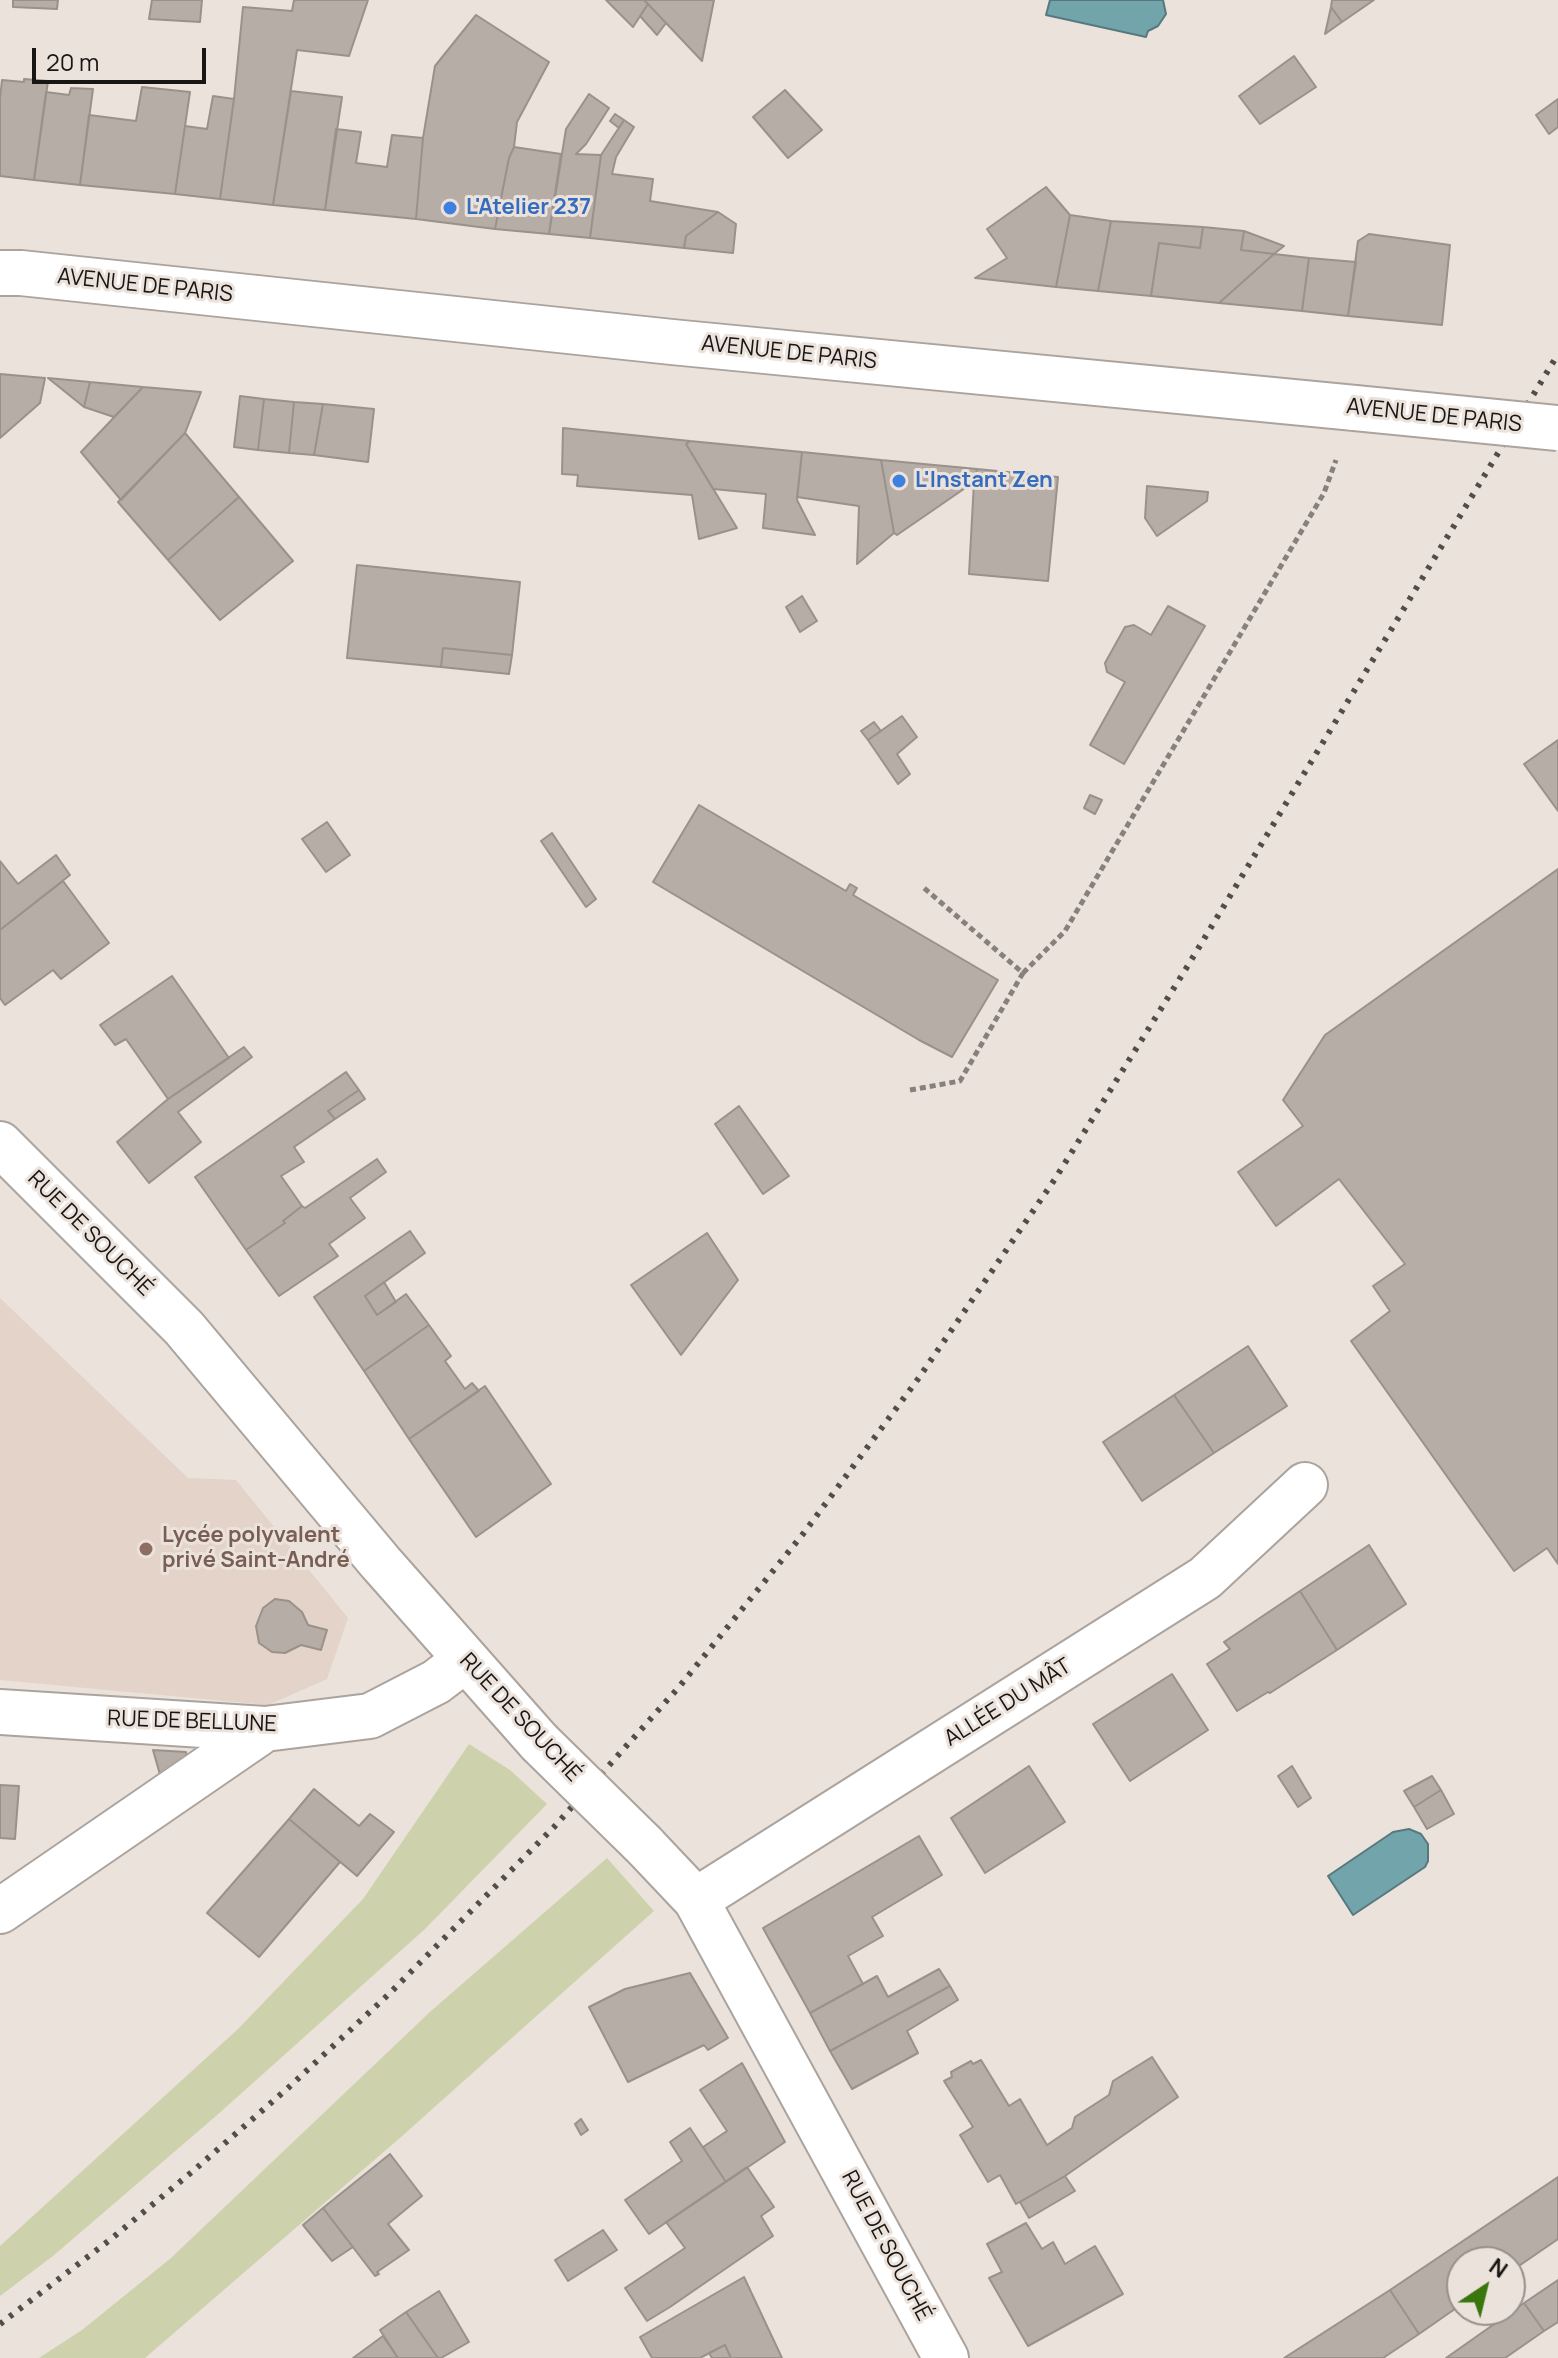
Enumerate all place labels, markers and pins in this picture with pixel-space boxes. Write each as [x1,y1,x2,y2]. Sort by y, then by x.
place label: L'Atelier 237 [466,195,591,221]
marker: L'Atelier 237 [441,199,459,217]
place label: L'Instant Zen [915,468,1053,494]
marker: L'Instant Zen [890,472,908,490]
place label: Lycée polyvalent privé Saint-André [162,1523,350,1574]
marker: Lycée polyvalent privé Saint-André [137,1540,155,1558]

